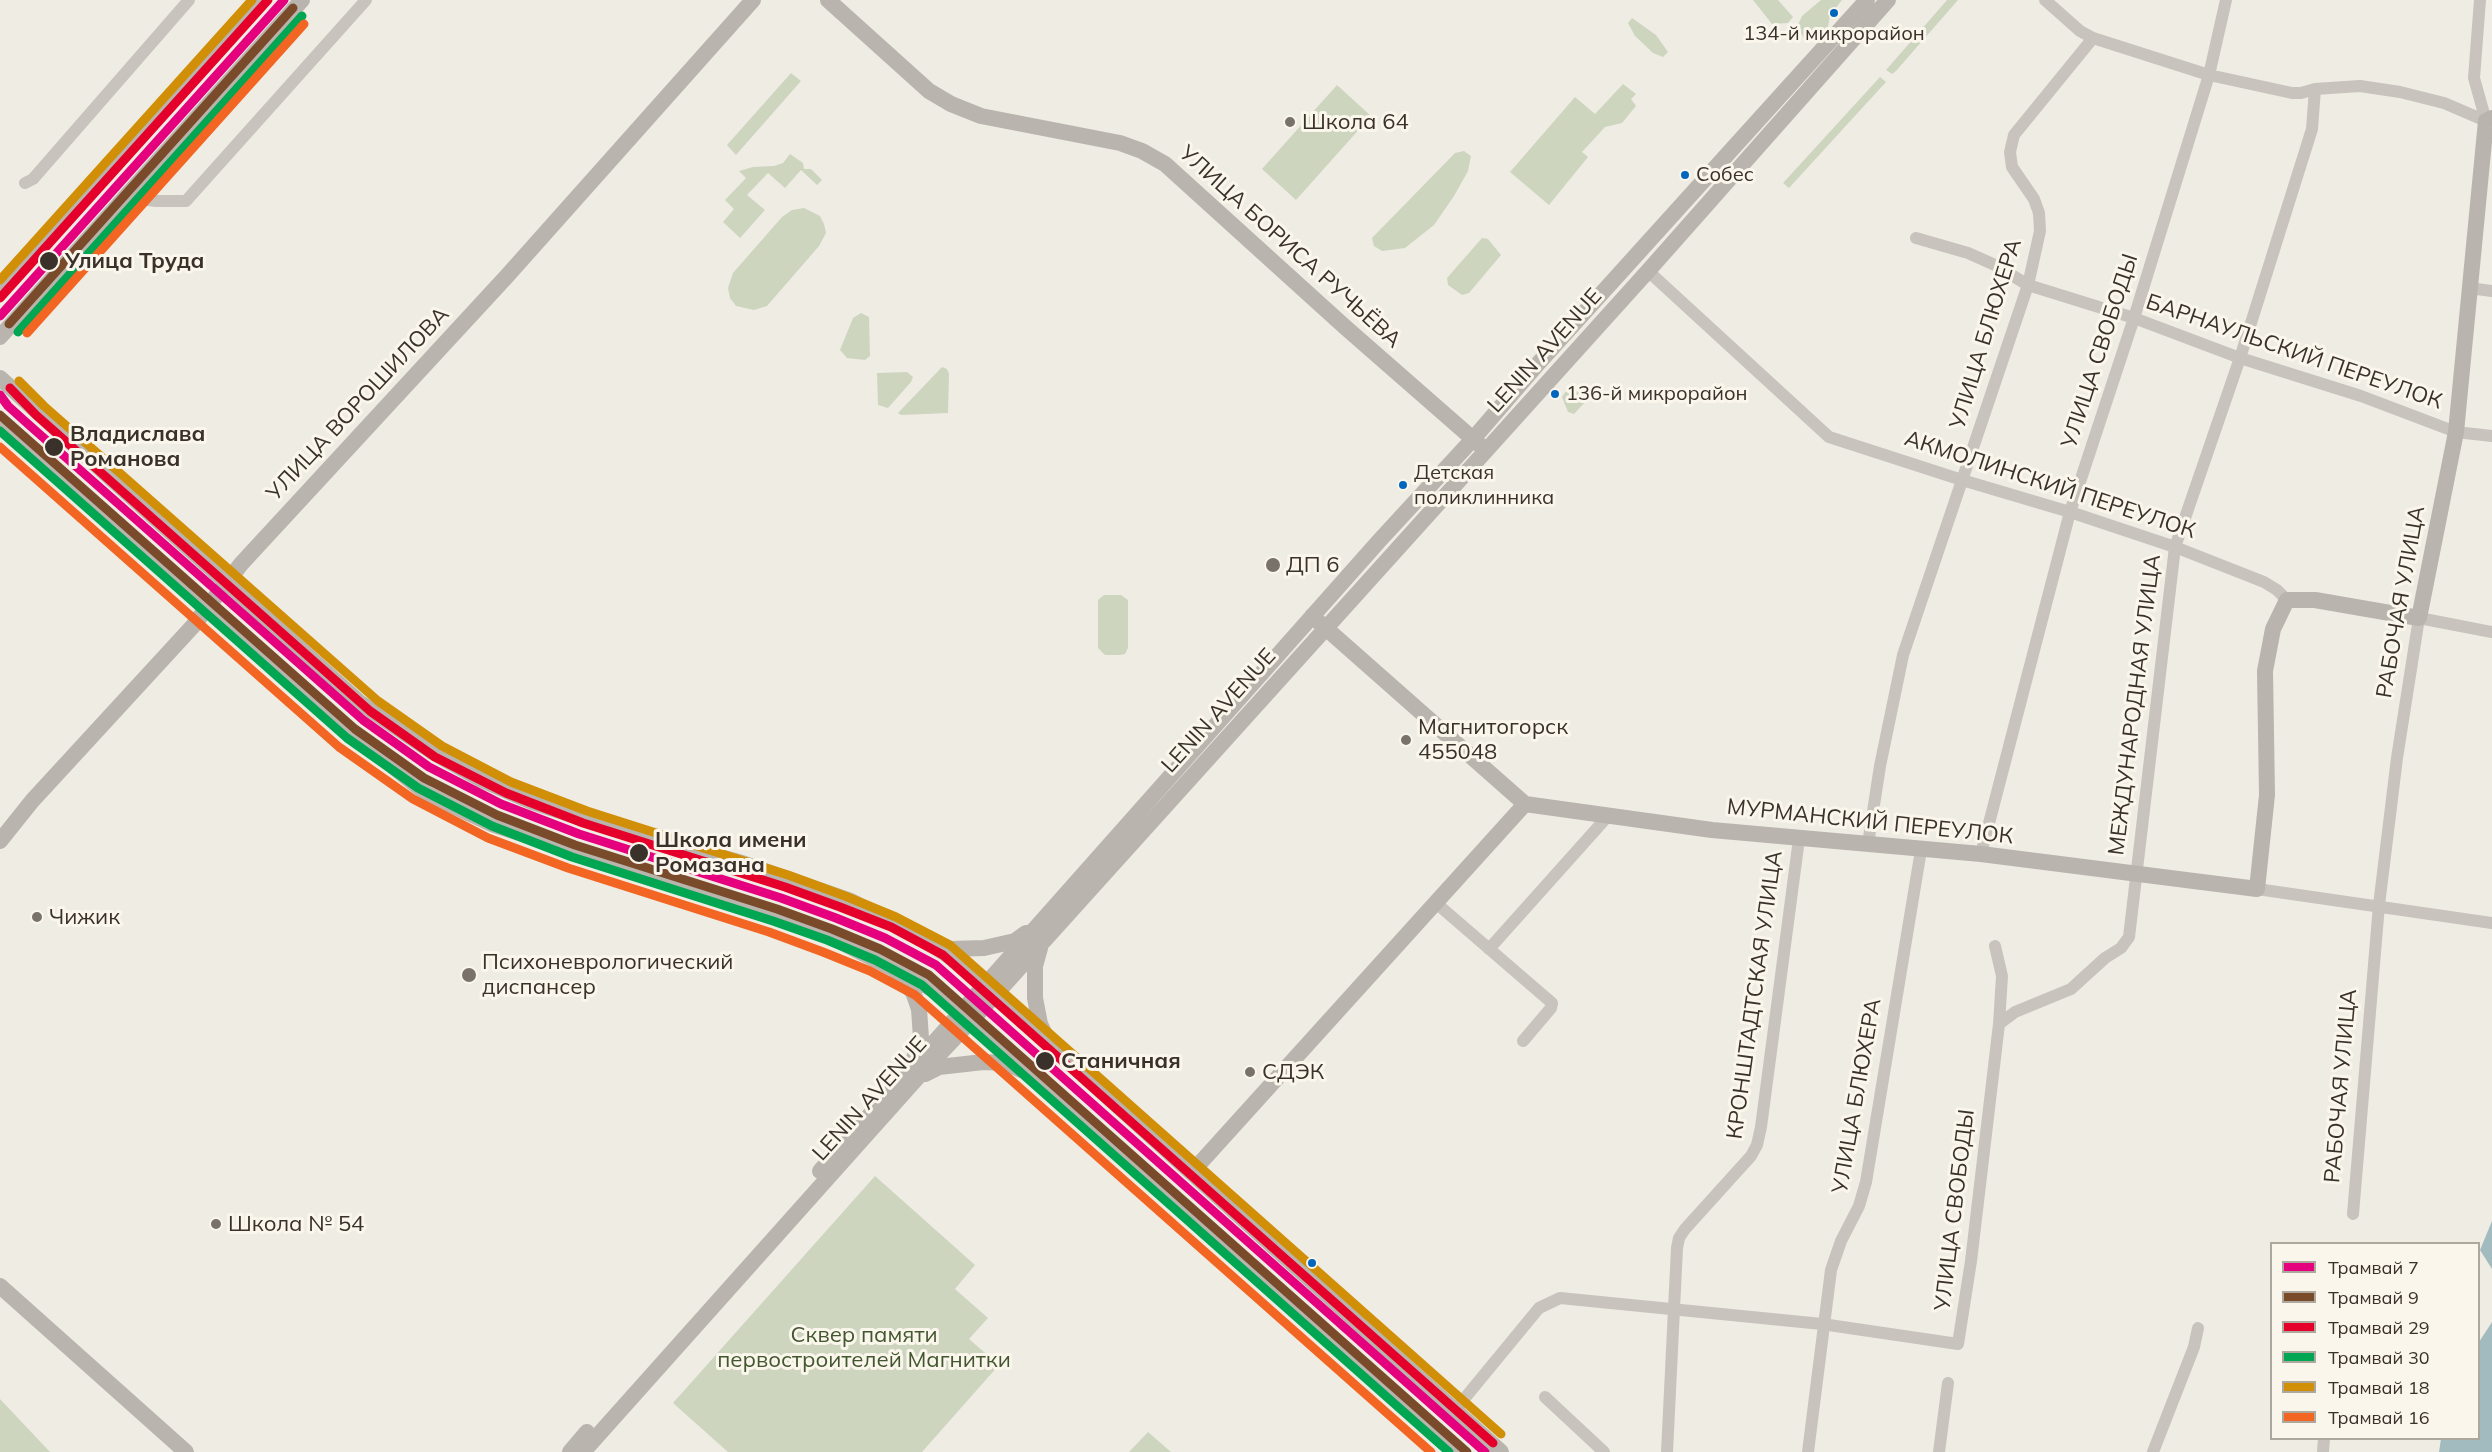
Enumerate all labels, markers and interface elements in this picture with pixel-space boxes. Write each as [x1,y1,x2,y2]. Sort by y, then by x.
marker: 134-й микрорайон [1828,7,1840,19]
place label: 134-й микрорайон [1743,22,1925,46]
place label: Школа 64 [1302,109,1409,135]
marker: Школа 64 [1283,115,1297,129]
street label: УЛИЦА БОРИСА РУЧЬЁВА [1174,140,1406,354]
place label: Собес [1696,163,1754,187]
marker: Собес [1679,169,1691,181]
street label: УЛИЦА БЛЮХЕРА [1945,236,2027,432]
place label: Улица Труда [65,248,205,274]
marker: Улица Труда [38,250,60,272]
street label: УЛИЦА СВОБОДЫ [2056,251,2144,451]
street label: LENIN AVENUE [1482,283,1608,419]
street label: БАРНАУЛЬСКИЙ ПЕРЕУЛОК [2142,289,2446,415]
street label: УЛИЦА ВОРОШИЛОВА [261,302,455,506]
place label: 136-й микрорайон [1566,382,1747,406]
marker: 136-й микрорайон [1549,388,1561,400]
place label: Владислава Романова [70,421,205,472]
street label: АКМОЛИНСКИЙ ПЕРЕУЛОК [1901,425,2199,545]
marker: Владислава Романова [43,436,65,458]
place label: Детская поликлинника [1414,461,1554,508]
marker: Детская поликлинника [1397,479,1409,491]
street label: РАБОЧАЯ УЛИЦА [2371,504,2431,700]
place label: ДП 6 [1286,552,1339,578]
street label: МЕЖДУНАРОДНАЯ УЛИЦА [2103,553,2167,857]
marker: ДП 6 [1264,556,1282,574]
street label: LENIN AVENUE [1156,643,1282,779]
place label: Магнитогорск 455048 [1418,714,1568,766]
marker: Магнитогорск 455048 [1399,733,1413,747]
street label: МУРМАНСКИЙ ПЕРЕУЛОК [1726,794,2014,850]
place label: Школа имени Ромазана [655,827,807,878]
marker: Школа имени Ромазана [628,842,650,864]
street label: КРОНШТАДТСКАЯ УЛИЦА [1722,849,1788,1141]
place label: Чижик [49,904,120,930]
marker: Чижик [30,910,44,924]
place label: Психоневрологический диспансер [482,949,733,1000]
marker: Психоневрологический диспансер [460,966,478,984]
street label: РАБОЧАЯ УЛИЦА [2319,988,2363,1184]
street label: УЛИЦА БЛЮХЕРА [1827,996,1887,1196]
street label: LENIN AVENUE [807,1031,933,1167]
place label: Станичная [1061,1048,1181,1074]
marker: Станичная [1034,1050,1056,1072]
place label: СДЭК [1262,1059,1324,1085]
marker: СДЭК [1243,1065,1257,1079]
street label: УЛИЦА СВОБОДЫ [1930,1108,1980,1312]
place label: Школа № 54 [228,1211,364,1237]
marker: Школа № 54 [209,1217,223,1231]
legend [2270,1242,2480,1440]
text: Трамвай 7 [2328,1256,2419,1279]
unlabelled marker [1306,1257,1318,1269]
text: Трамвай 9 [2328,1286,2419,1309]
text: Трамвай 29 [2328,1316,2430,1339]
park label: Сквер памяти первостроителей Магнитки [717,1322,1011,1374]
text: Трамвай 30 [2328,1346,2430,1369]
text: Трамвай 18 [2328,1376,2430,1399]
text: Трамвай 16 [2328,1406,2430,1429]

